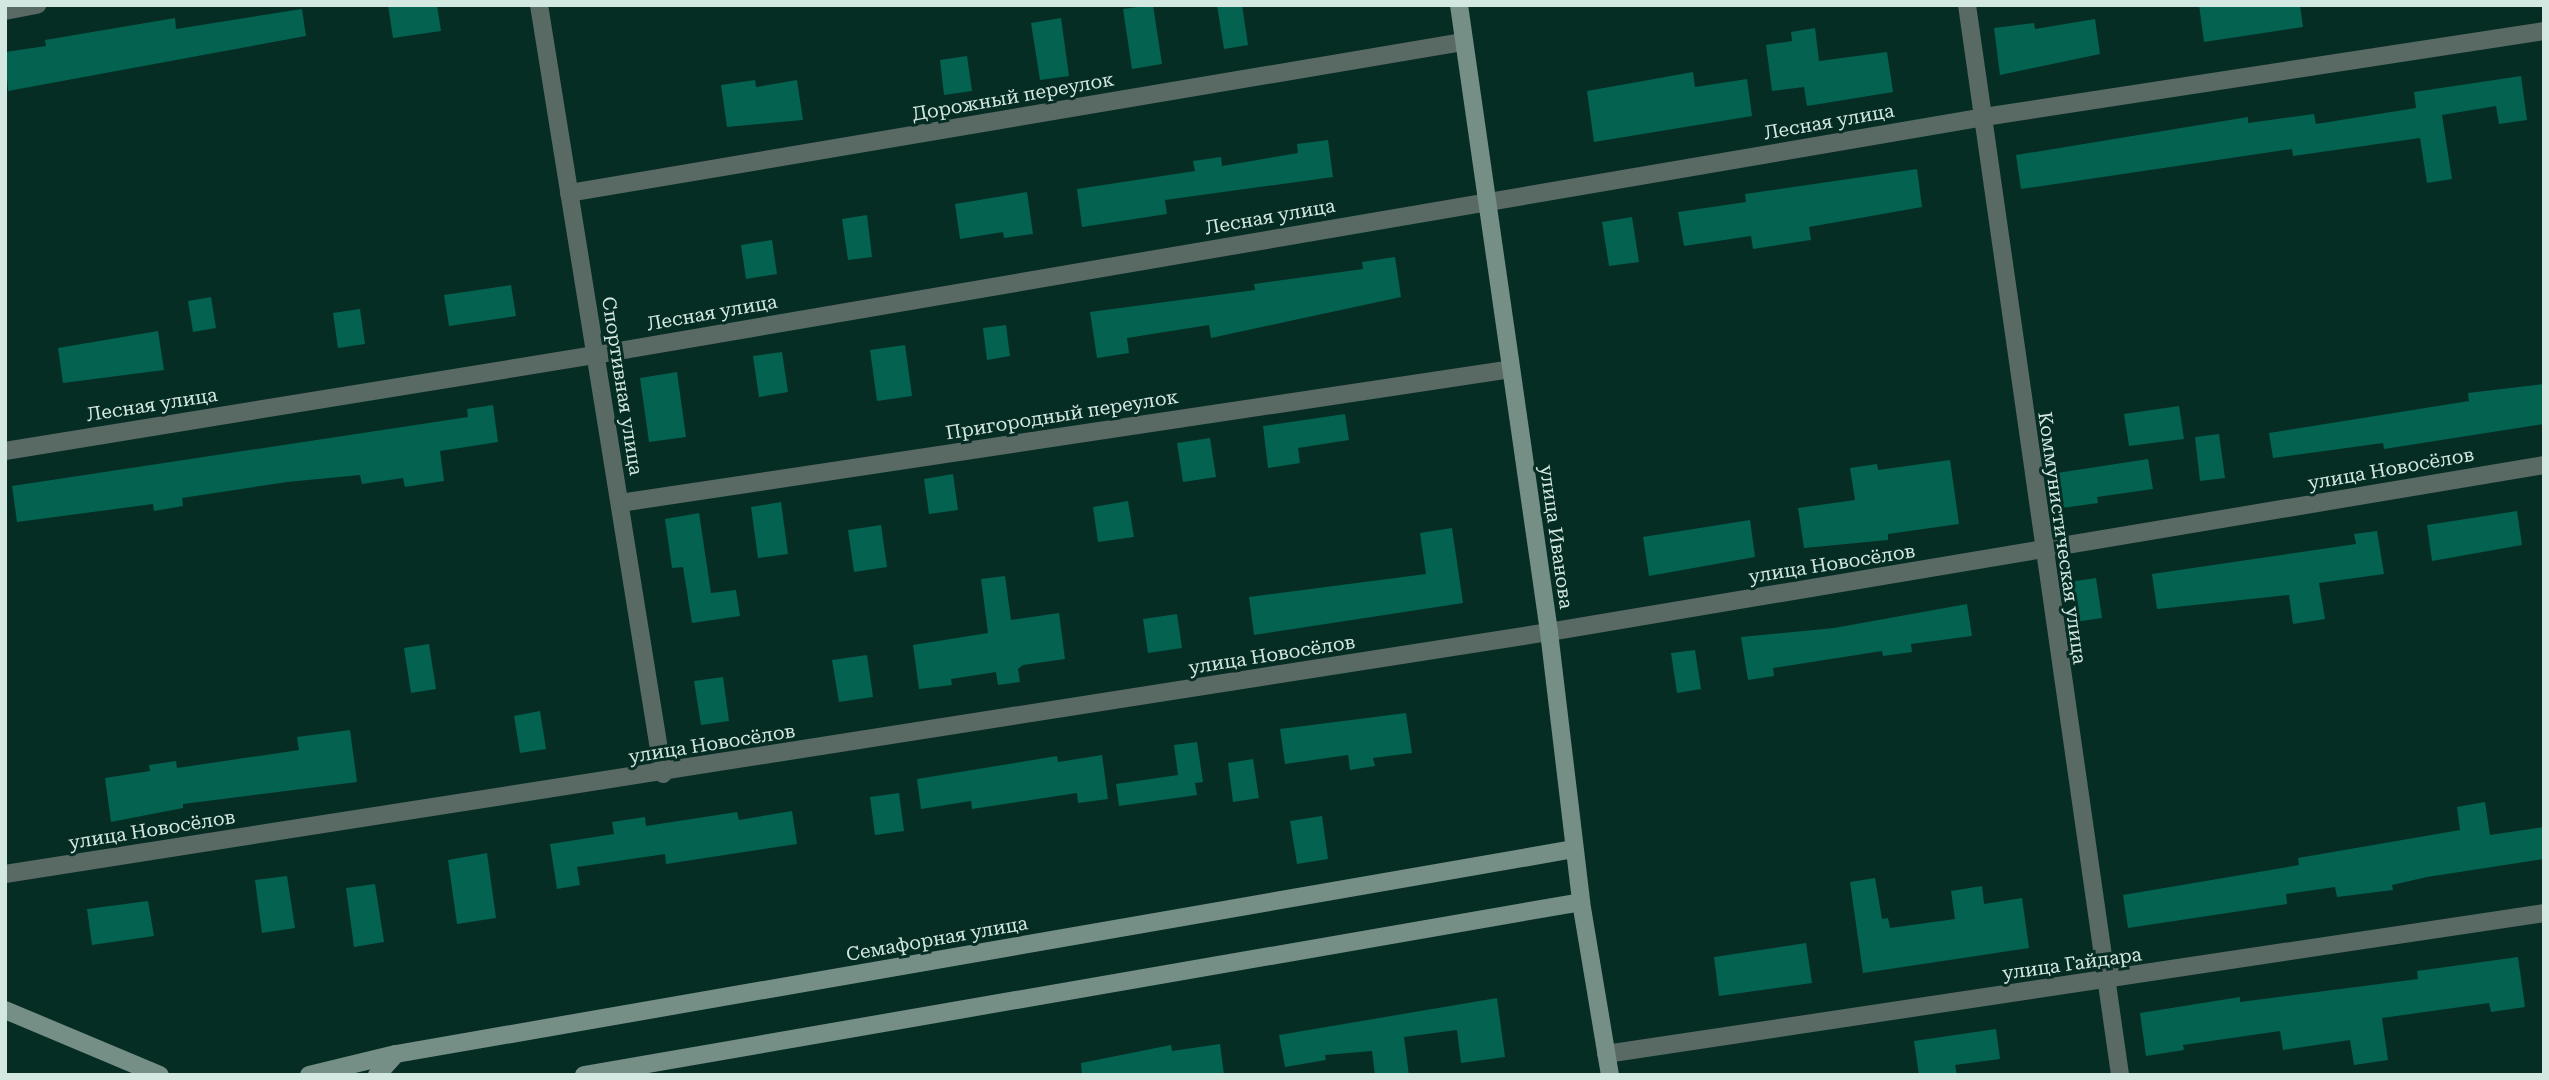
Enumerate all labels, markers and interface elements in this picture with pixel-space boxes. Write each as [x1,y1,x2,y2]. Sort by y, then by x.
street label: Дорожный переулок [910,68,1116,126]
street label: Лесная улица [1762,99,1896,145]
street label: Лесная улица [1203,194,1337,240]
street label: Лесная улица [645,290,779,336]
street label: Спортивная улица [597,295,647,477]
street label: Лесная улица [85,383,219,427]
street label: Пригородный переулок [944,385,1180,445]
street label: Коммунистическая улица [2033,410,2091,666]
street label: улица Новосёлов [2306,443,2476,495]
street label: улица Иванова [1535,464,1577,610]
street label: улица Новосёлов [1747,540,1917,588]
street label: улица Новосёлов [1187,631,1357,679]
street label: улица Новосёлов [627,720,797,768]
street label: улица Новосёлов [67,806,237,854]
street label: Семафорная улица [844,912,1030,966]
street label: улица Гайдара [2001,943,2143,985]

